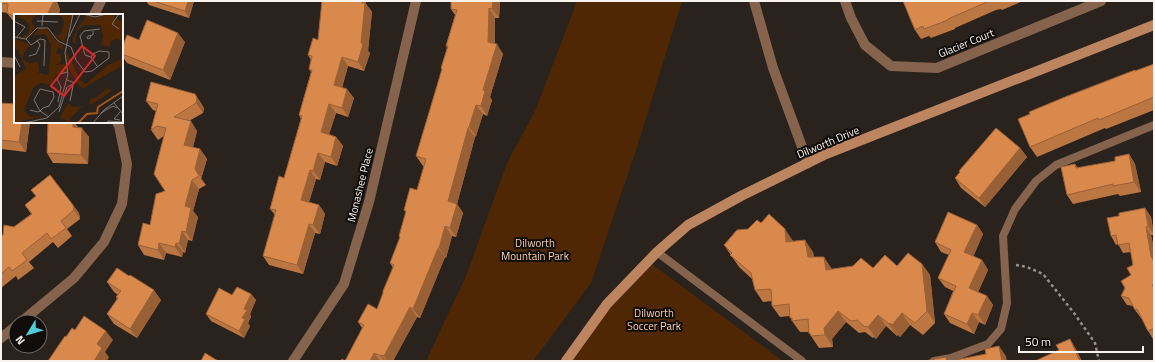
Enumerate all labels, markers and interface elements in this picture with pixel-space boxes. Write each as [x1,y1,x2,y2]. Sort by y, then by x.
inset map [14,14,123,123]
street label: Glacier Court [936,24,996,61]
street label: Dilworth Drive [794,122,862,162]
street label: Monashee Place [343,146,377,224]
park label: Dilworth Mountain Park [501,235,570,264]
park label: Dilworth Soccer Park [627,305,682,334]
north arrow [8,314,48,354]
scale bar [1019,328,1143,354]
text: N [11,332,29,348]
text: 50 m [1025,332,1051,351]

